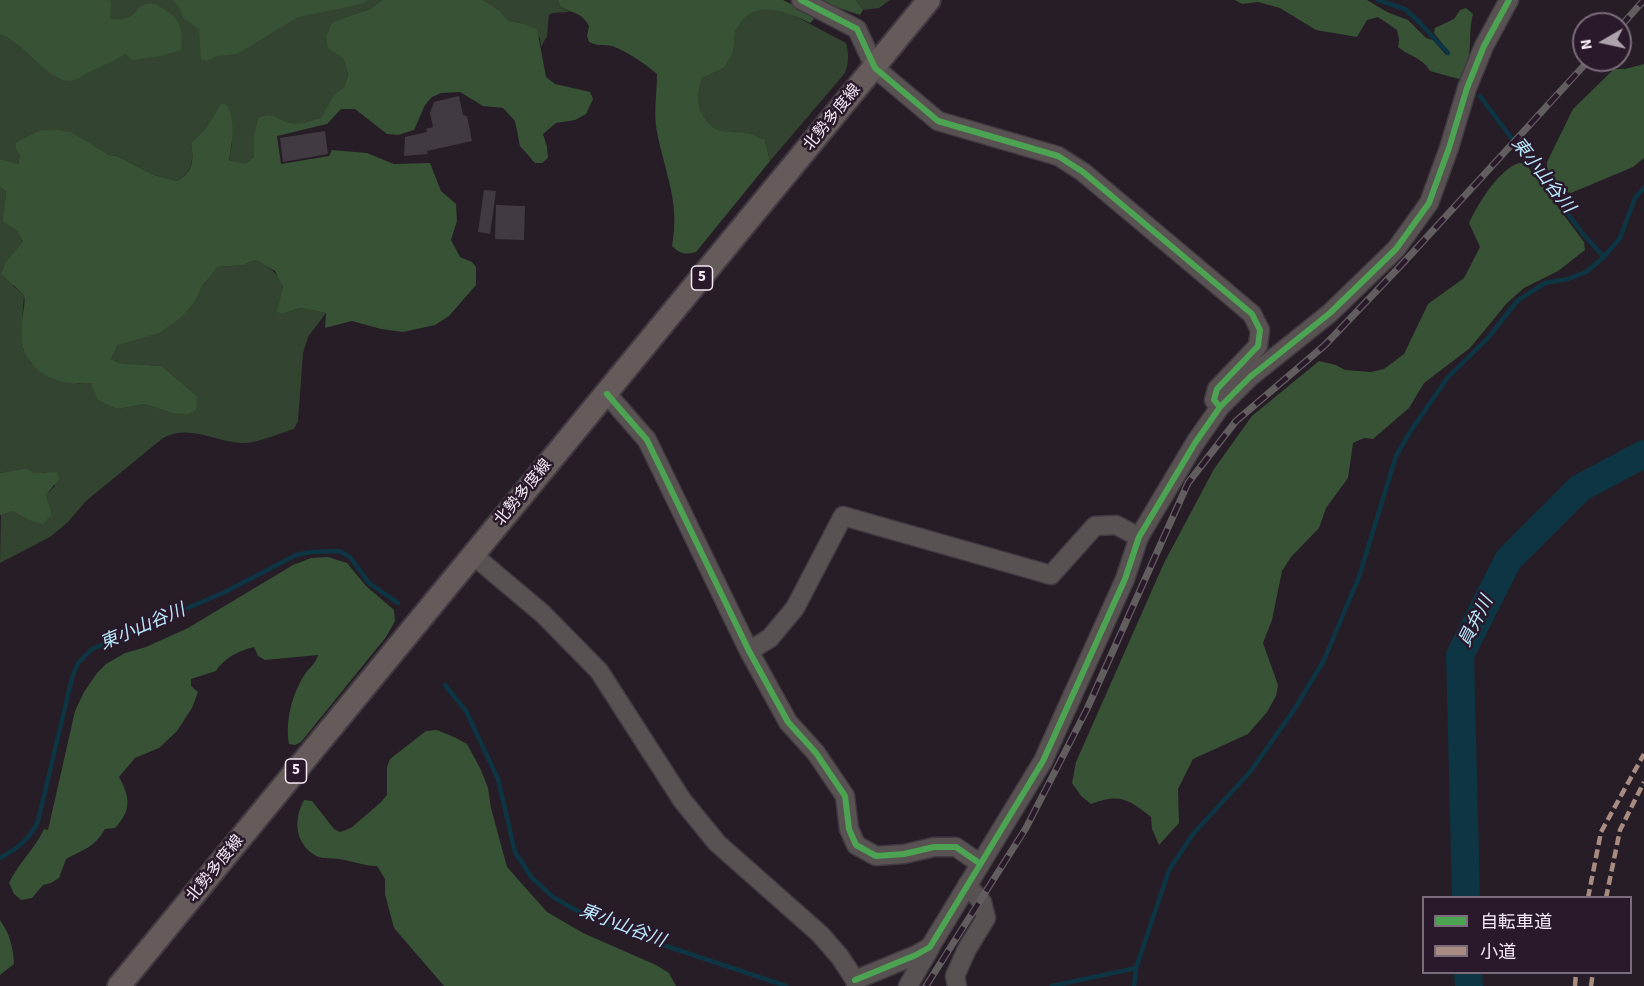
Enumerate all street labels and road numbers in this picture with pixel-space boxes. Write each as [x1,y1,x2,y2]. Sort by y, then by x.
street label: 北勢多度線 [800,81,866,155]
road number: 5 [692,266,712,290]
street label: 北勢多度線 [491,456,557,530]
road number: 5 [286,759,306,783]
street label: 北勢多度線 [183,832,249,906]

